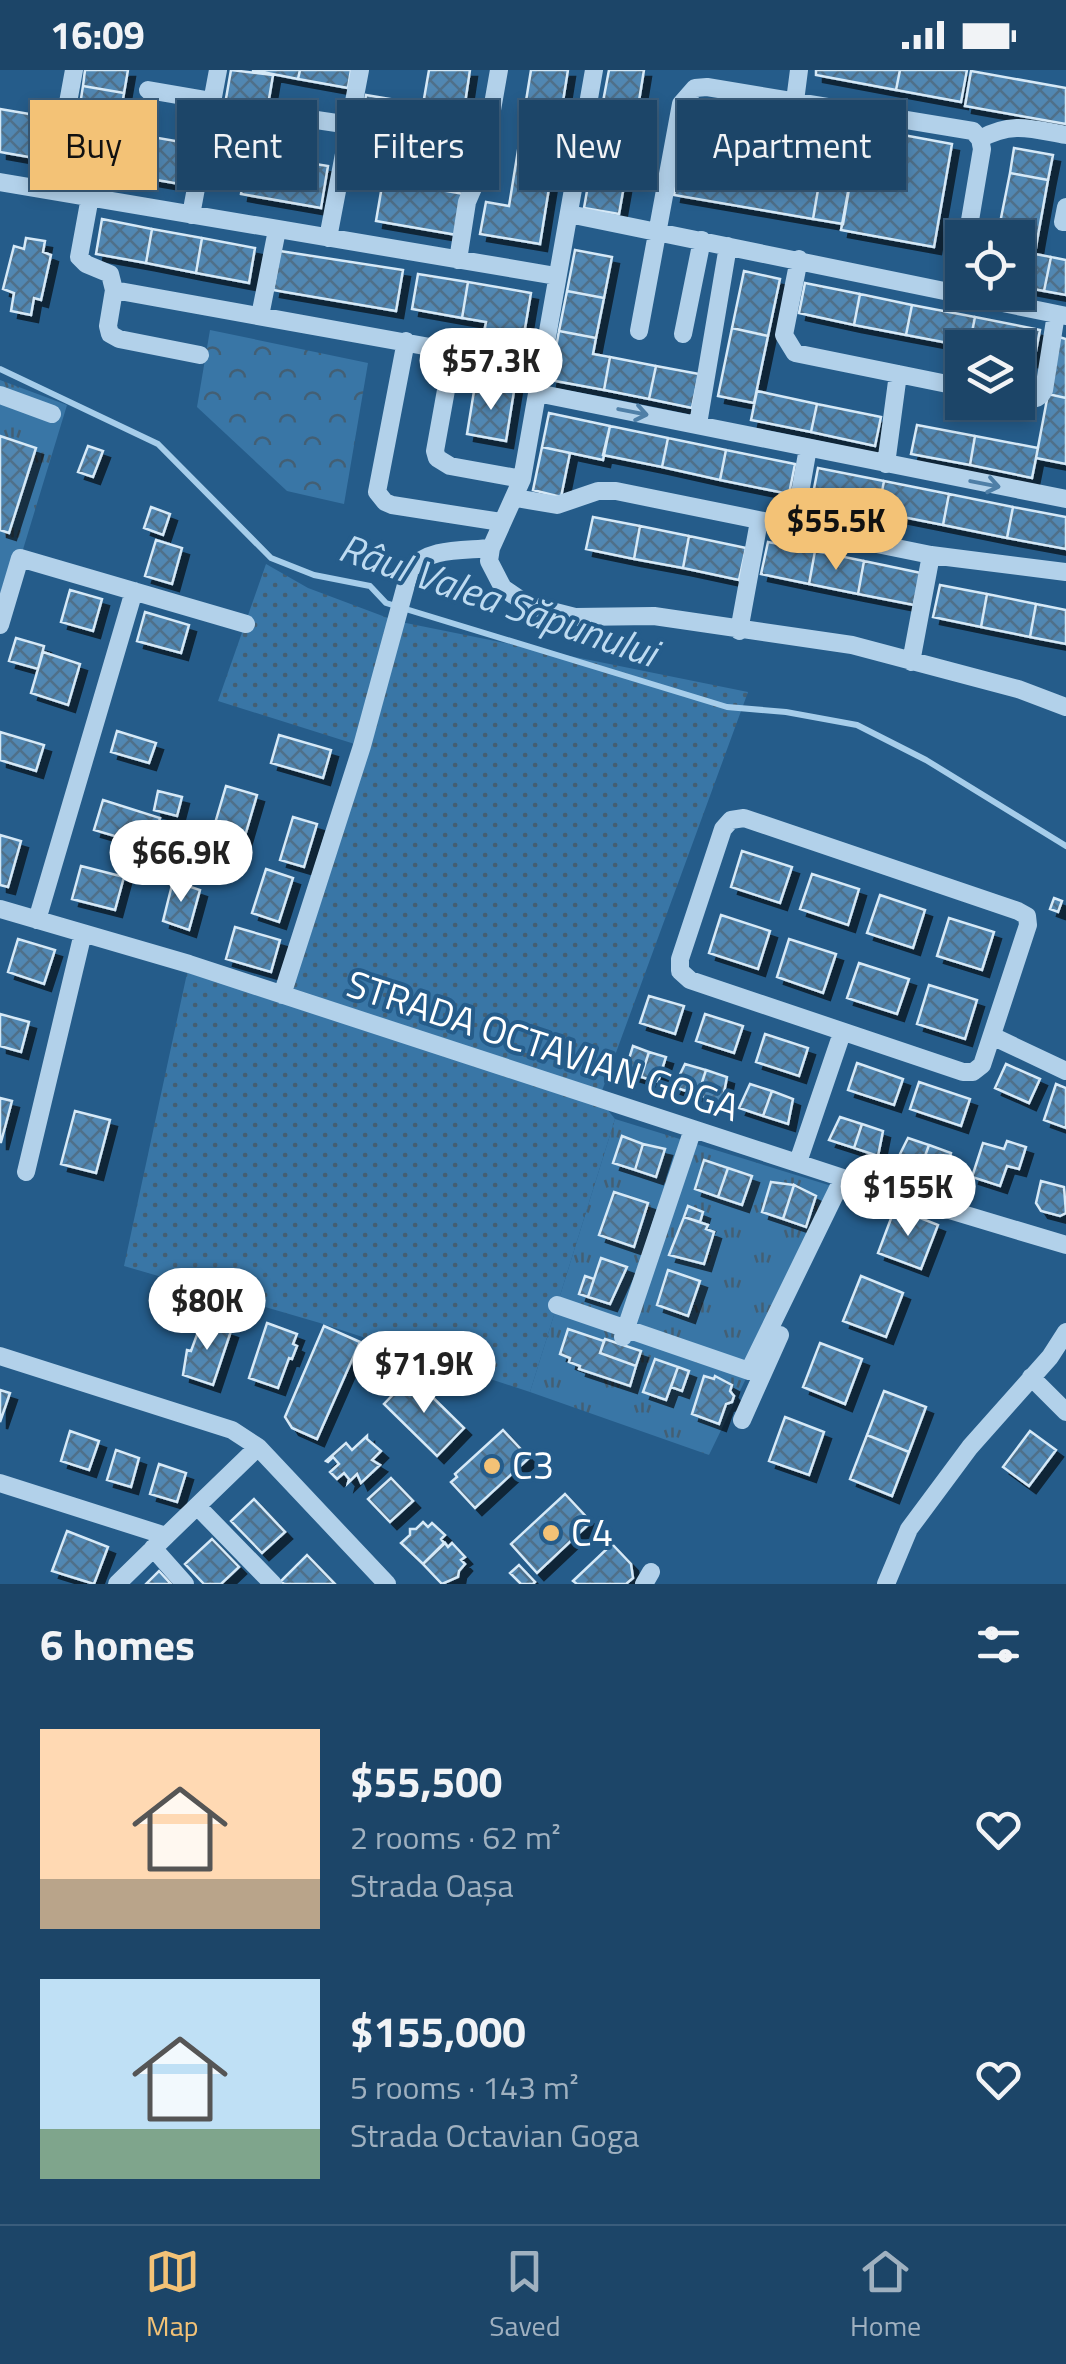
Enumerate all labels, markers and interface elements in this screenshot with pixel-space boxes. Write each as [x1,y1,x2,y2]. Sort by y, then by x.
text: 16:09 [50,6,145,64]
chip: Buy [30,100,157,190]
chip: Rent [177,100,317,190]
chip: Filters [337,100,499,190]
chip: New [519,100,657,190]
chip: Apartment [677,100,906,190]
map controls [945,220,1035,420]
button: locate [945,220,1035,310]
pin: $57.3K [410,328,572,413]
button: layers [945,330,1035,420]
text: $57.3K [442,336,540,384]
one-way arrow [616,403,648,422]
one-way arrow [969,475,1001,494]
pin: $55.5K [755,488,917,573]
text: $55.5K [787,496,885,544]
water label: Râul Valea Săpunului [331,517,670,684]
pin: $66.9K [100,820,262,905]
text: $66.9K [132,828,230,876]
street label: STRADA OCTAVIAN GOGA [340,954,747,1136]
pin: $155K [838,1154,978,1239]
text: $155K [863,1162,953,1210]
pin: $80K [148,1268,266,1353]
text: $80K [171,1276,243,1324]
pin: $71.9K [343,1331,505,1416]
text: $71.9K [375,1339,473,1387]
place label: C3 [512,1436,554,1494]
marker: C3 [481,1455,503,1477]
place label: C4 [571,1503,613,1561]
marker: C4 [540,1522,562,1544]
text: 6 homes [40,1612,195,1676]
icon: filters [971,1617,1026,1672]
text: $55,500 [350,1749,502,1813]
icon: home [120,1769,240,1889]
icon: heart [971,1802,1026,1857]
text: 2 rooms · 62 m² [350,1813,561,1861]
text: Strada Oașa [350,1861,513,1909]
text: $155,000 [350,1999,526,2063]
icon: home [120,2019,240,2139]
icon: heart [971,2052,1026,2107]
text: 5 rooms · 143 m² [350,2063,579,2111]
text: Strada Octavian Goga [350,2111,639,2159]
tab: Map [145,2244,200,2347]
tab: Saved [489,2244,561,2347]
tab: Home [850,2244,921,2347]

